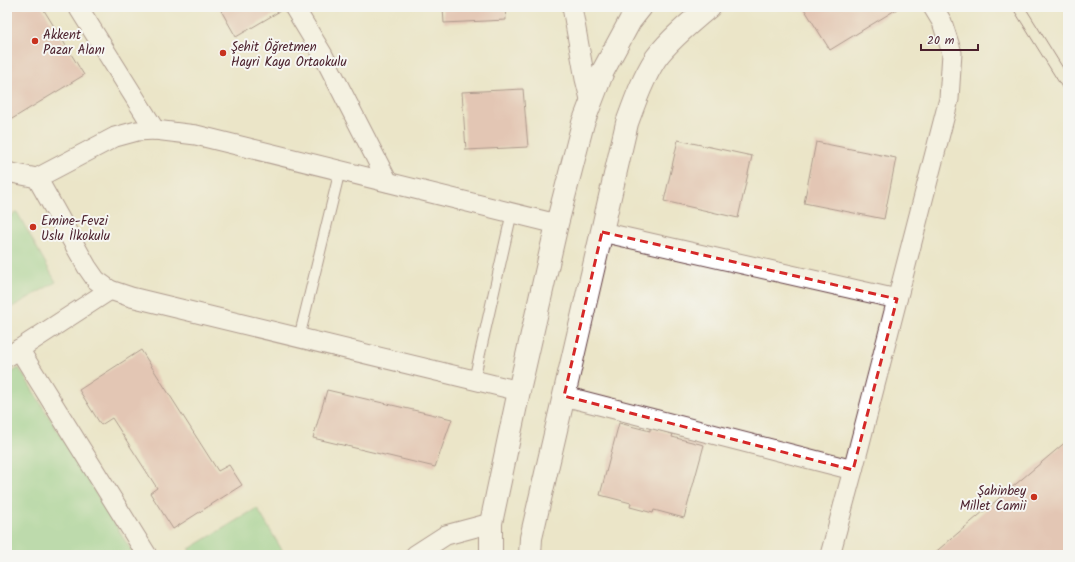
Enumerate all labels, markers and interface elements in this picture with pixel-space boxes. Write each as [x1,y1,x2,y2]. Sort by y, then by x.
place label: Akkent Pazar Alanı [43,25,105,61]
scale bar [921,26,978,52]
text: 20 m [927,31,955,50]
marker: Akkent Pazar Alanı [30,36,40,46]
place label: Şehit Öğretmen Hayri Kaya Ortaokulu [231,37,348,73]
marker: Şehit Öğretmen Hayri Kaya Ortaokulu [218,48,228,58]
place label: Emine-Fevzi Uslu İlkokulu [41,211,111,247]
marker: Emine-Fevzi Uslu İlkokulu [28,222,38,232]
place label: Şahinbey Millet Camii [960,481,1027,517]
marker: Şahinbey Millet Camii [1029,492,1039,502]

